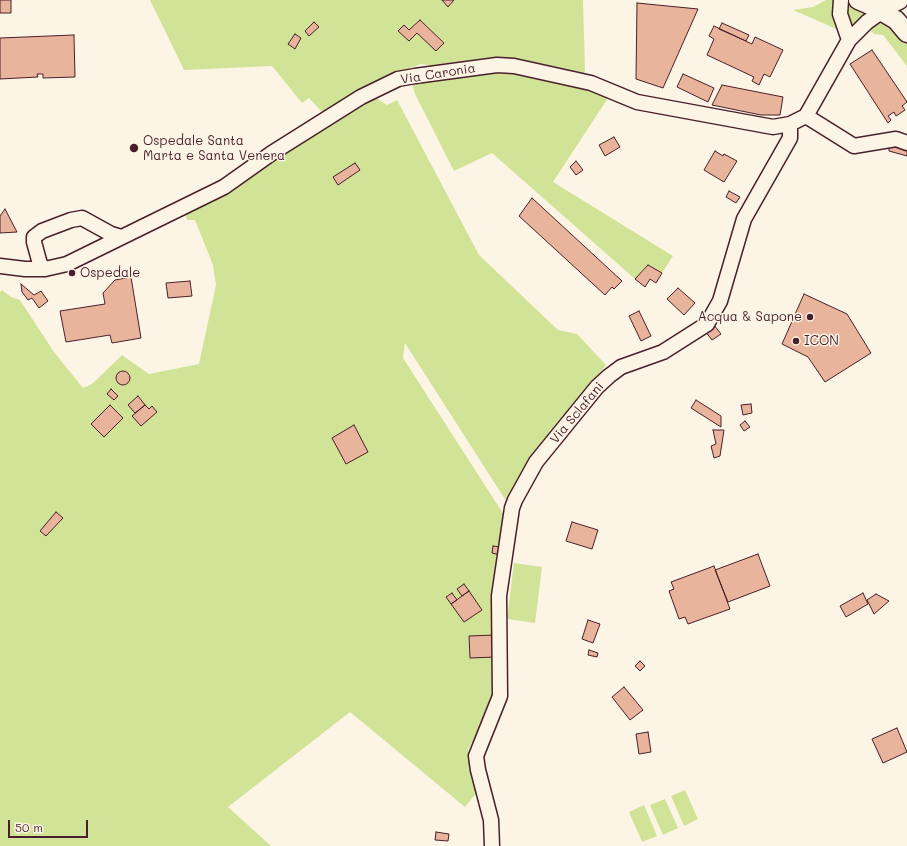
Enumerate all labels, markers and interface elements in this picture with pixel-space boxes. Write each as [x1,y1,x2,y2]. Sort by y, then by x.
street label: Via Caronia [399,60,477,88]
place label: Ospedale Santa Marta e Santa Venera [143,133,285,164]
marker: Ospedale Santa Marta e Santa Venera [128,142,140,154]
place label: Ospedale [80,265,140,281]
marker: Ospedale [67,268,77,278]
place label: Acqua & Sapone [698,309,802,325]
marker: Acqua & Sapone [805,312,815,322]
place label: ICON [804,333,839,349]
marker: ICON [791,336,801,346]
street label: Via Sclafani [547,379,607,447]
scale bar [10,812,90,838]
text: 50 m [15,819,43,835]

